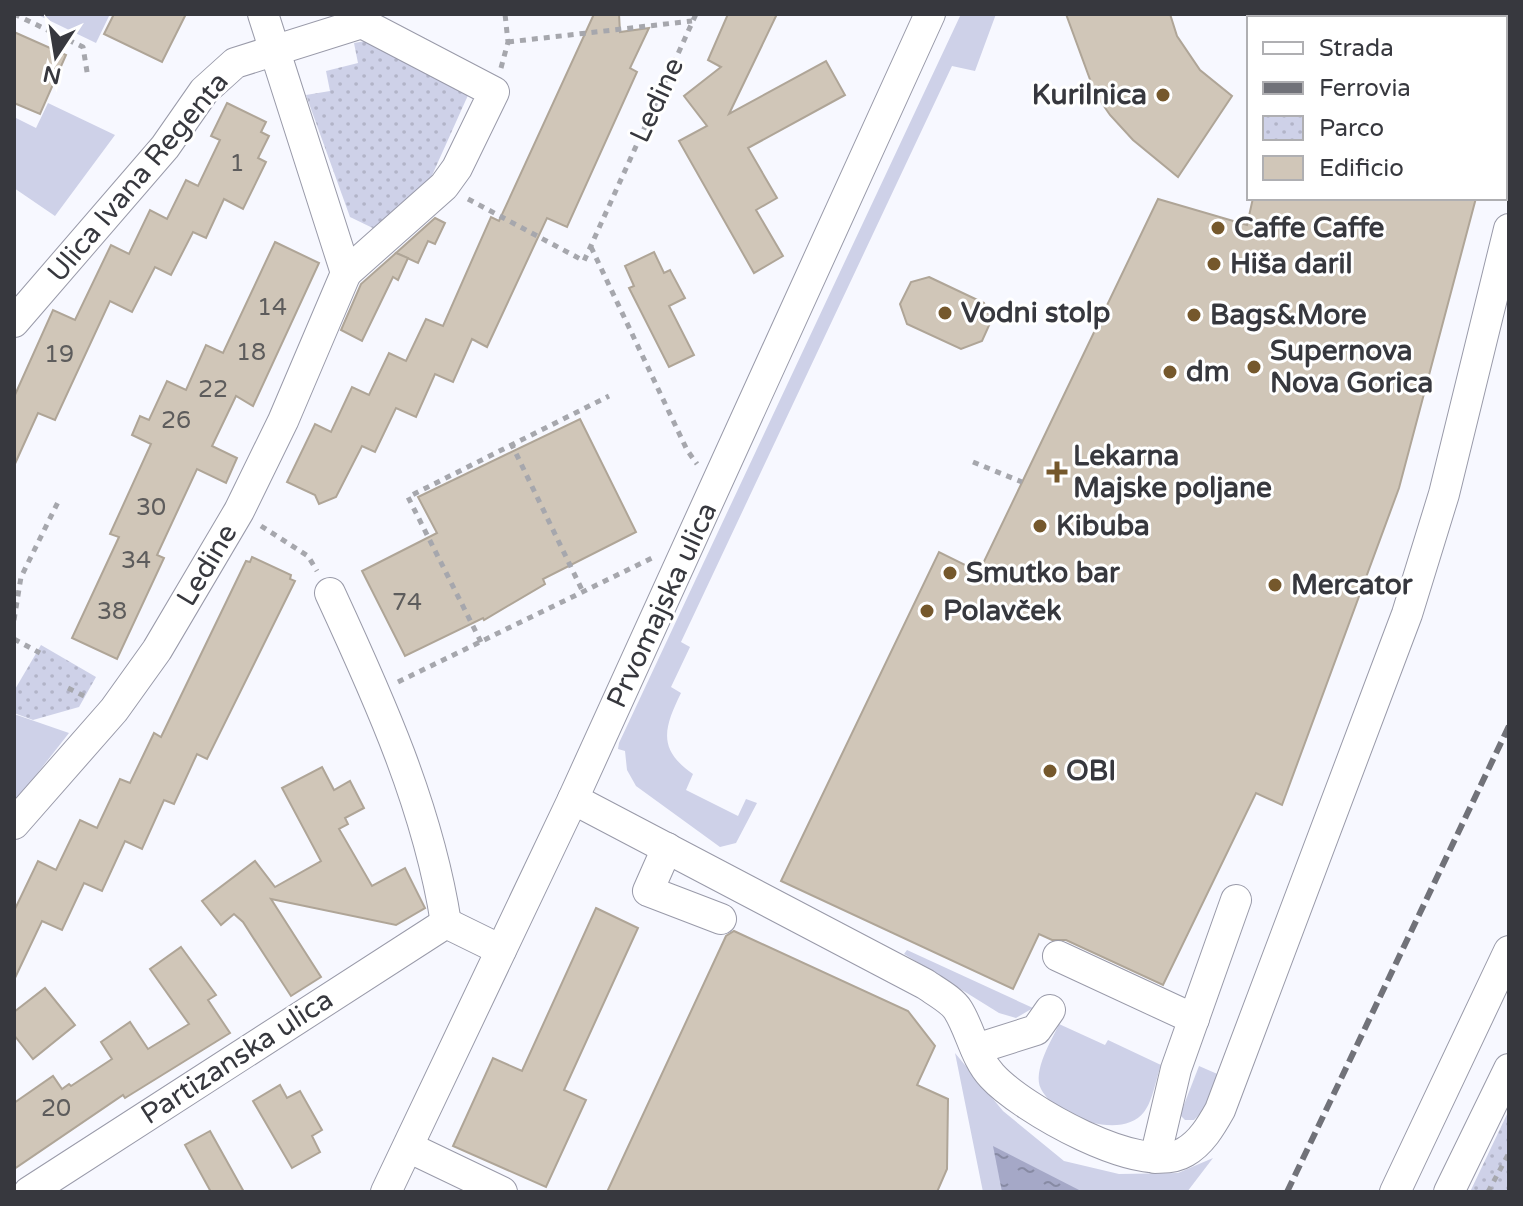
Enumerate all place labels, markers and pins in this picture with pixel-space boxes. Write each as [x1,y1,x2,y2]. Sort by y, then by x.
place label: Kurilnica [1032,78,1147,112]
marker: Kurilnica [1154,86,1172,104]
place label: Caffe Caffe [1234,211,1385,245]
marker: Caffe Caffe [1209,219,1227,237]
place label: Hiša daril [1230,247,1352,281]
marker: Hiša daril [1205,255,1223,273]
place label: Vodni stolp [961,296,1110,330]
place label: Bags&More [1210,298,1367,332]
marker: Vodni stolp [936,304,954,322]
marker: Bags&More [1185,306,1203,324]
place label: Supernova Nova Gorica [1270,334,1433,400]
place label: dm [1186,355,1229,389]
marker: Supernova Nova Gorica [1245,358,1263,376]
marker: dm [1161,363,1179,381]
place label: Lekarna Majske poljane [1073,439,1272,505]
marker: Lekarna Majske poljane [1048,463,1066,481]
place label: Kibuba [1056,509,1150,543]
marker: Kibuba [1031,517,1049,535]
place label: Smutko bar [966,556,1121,590]
marker: Smutko bar [941,564,959,582]
place label: Mercator [1291,568,1414,602]
marker: Mercator [1266,576,1284,594]
place label: Polavček [943,594,1061,628]
marker: Polavček [918,602,936,620]
place label: OBI [1066,754,1116,788]
marker: OBI [1041,762,1059,780]

